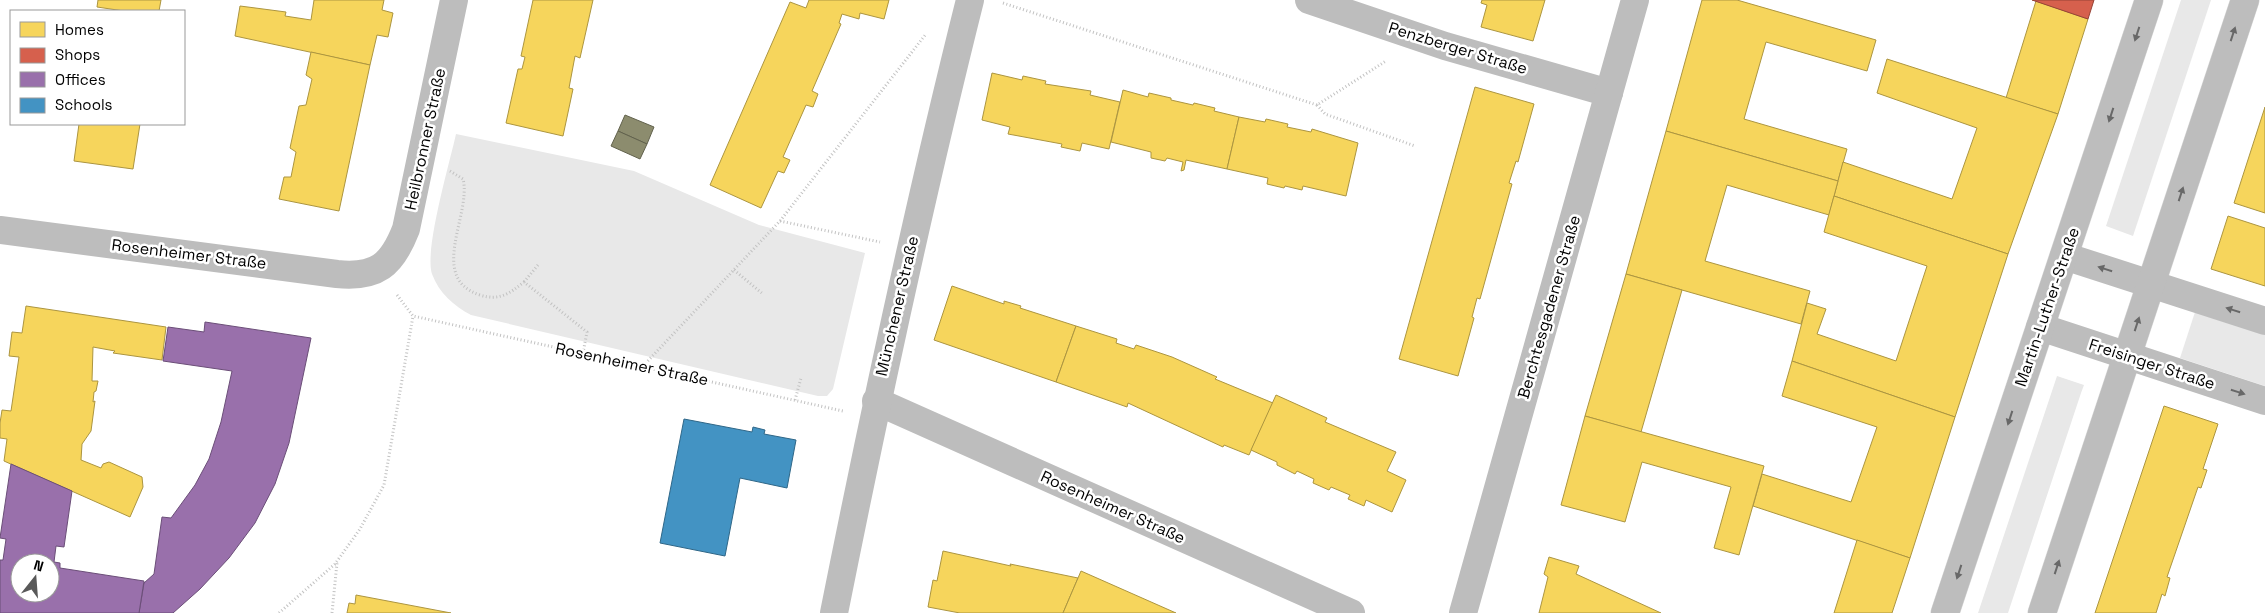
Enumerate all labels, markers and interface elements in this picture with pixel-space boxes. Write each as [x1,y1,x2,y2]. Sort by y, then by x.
legend [10,10,185,125]
street label: Penzberger Straße [1386,17,1530,79]
text: Homes [55,20,104,39]
one-way arrow [2230,26,2238,41]
one-way arrow [2133,27,2141,42]
text: Shops [55,45,100,64]
street label: Heilbronner Straße [400,66,450,212]
text: Offices [55,70,106,89]
text: Schools [55,95,113,114]
one-way arrow [2107,108,2115,123]
one-way arrow [2177,186,2185,201]
street label: Berchtesgadener Straße [1513,213,1585,401]
street label: Martin-Luther-Straße [2010,225,2084,389]
street label: Rosenheimer Straße [110,234,268,274]
street label: Münchener Straße [871,234,923,378]
one-way arrow [2097,265,2112,273]
one-way arrow [2226,306,2241,314]
one-way arrow [2134,316,2142,331]
street label: Freisinger Straße [2086,334,2218,394]
street label: Rosenheimer Straße [554,338,710,390]
one-way arrow [2230,389,2245,396]
one-way arrow [2006,411,2014,426]
street label: Rosenheimer Straße [1038,466,1188,548]
north arrow [10,553,60,603]
text: N [32,556,46,576]
one-way arrow [2054,559,2061,574]
one-way arrow [1954,565,1962,580]

